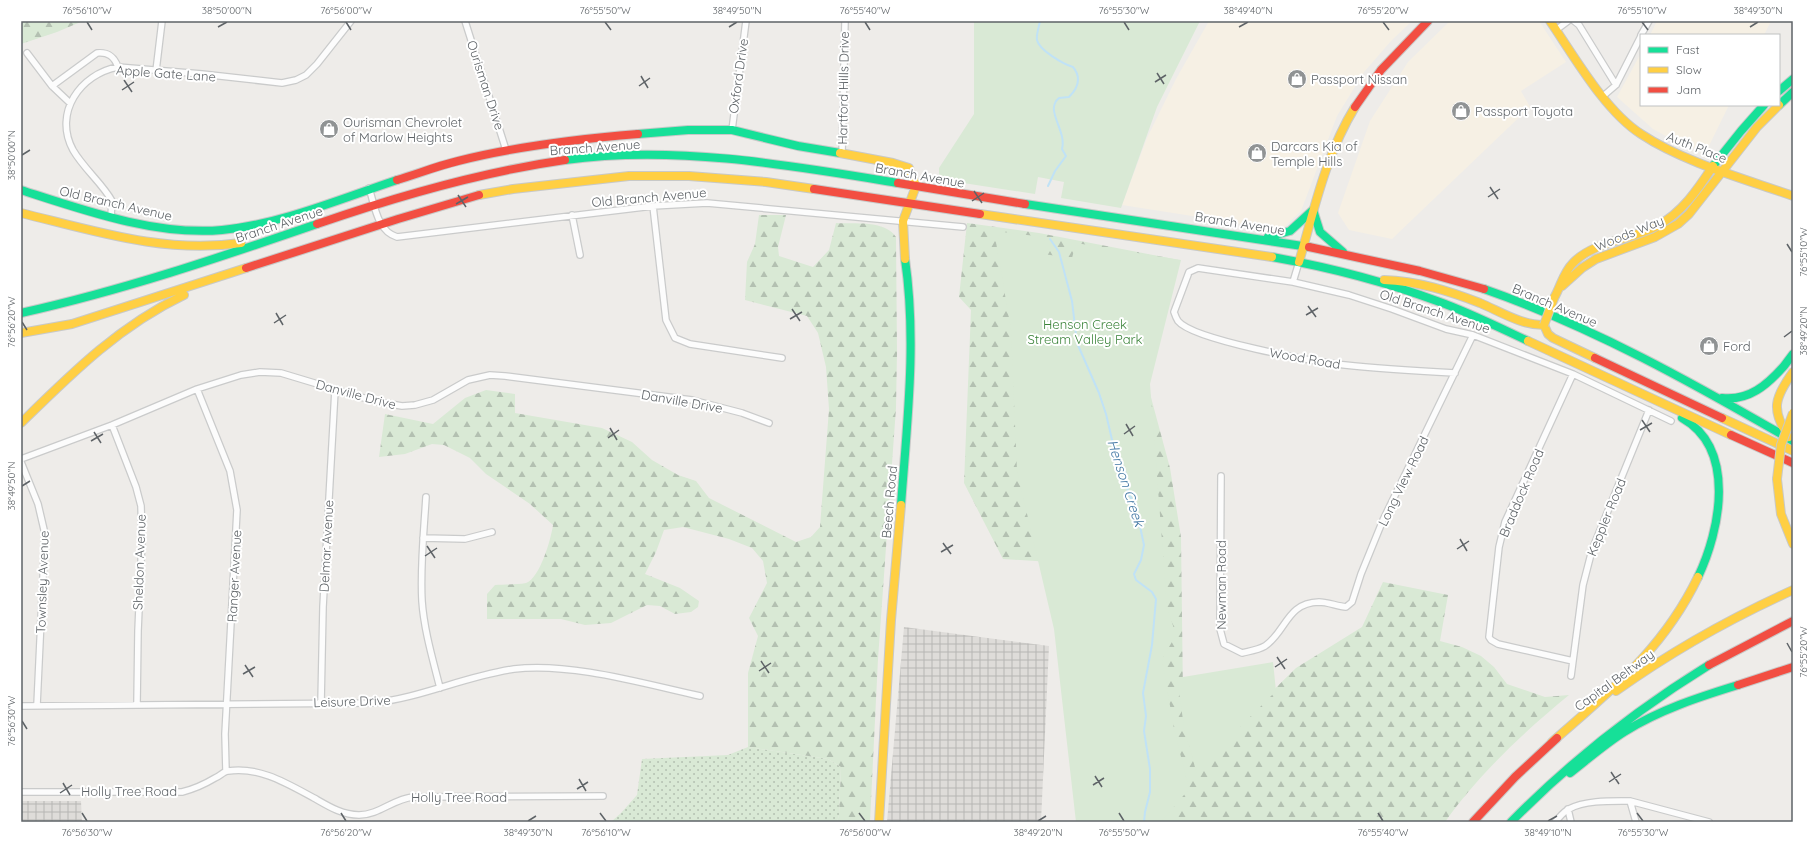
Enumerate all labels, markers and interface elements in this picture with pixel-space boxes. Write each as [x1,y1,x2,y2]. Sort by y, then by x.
text: 76°56'10"W [62,4,112,17]
text: 38°50'00"N [202,4,252,17]
text: 76°56'00"W [320,4,372,17]
text: 76°55'50"W [579,4,631,17]
text: 38°49'50"N [712,4,762,17]
text: 76°55'40"W [839,4,891,17]
text: 76°55'30"W [1098,4,1150,17]
text: 38°49'40"N [1224,4,1272,17]
text: 76°55'20"W [1357,4,1409,17]
text: 76°55'10"W [1617,4,1667,17]
text: 38°49'30"N [1734,4,1782,17]
street label: Hartford Hills Drive [834,31,852,145]
legend [1640,34,1780,106]
street label: Oxford Drive [725,37,751,115]
street label: Ourisman Drive [464,38,508,132]
text: Fast [1676,42,1700,57]
street label: Apple Gate Lane [116,62,216,84]
text: Slow [1676,62,1702,77]
shop icon: Passport Nissan [1286,68,1308,90]
place label: Passport Nissan [1311,71,1407,87]
text: Jam [1676,82,1701,97]
shop icon: Passport Toyota [1450,100,1472,122]
place label: Passport Toyota [1475,103,1573,119]
place label: Ourisman Chevrolet of Marlow Heights [343,114,462,145]
shop icon: Ourisman Chevrolet of Marlow Heights [318,118,340,140]
street label: Auth Place [1664,128,1730,166]
text: 38°50'00"N [5,130,18,180]
street label: Branch Avenue [549,136,641,158]
place label: Darcars Kia of Temple Hills [1271,138,1358,169]
shop icon: Darcars Kia of Temple Hills [1246,142,1268,164]
street label: Branch Avenue [874,159,966,191]
street label: Old Branch Avenue [58,182,174,224]
street label: Old Branch Avenue [591,184,707,210]
street label: Branch Avenue [233,202,325,246]
street label: Branch Avenue [1194,208,1286,238]
street label: Woods Way [1592,212,1666,254]
text: 76°55'10"W [1797,227,1810,277]
street label: Branch Avenue [1510,280,1600,330]
street label: Old Branch Avenue [1378,286,1492,336]
text: 76°56'20"W [5,296,18,348]
text: 38°49'20"N [1797,306,1810,356]
park label: Henson Creek Stream Valley Park [1027,316,1143,347]
shop icon: Ford [1698,335,1720,357]
place label: Ford [1723,338,1751,354]
street label: Wood Road [1268,344,1342,372]
street label: Danville Drive [314,376,398,412]
street label: Danville Drive [640,386,724,416]
street label: Long View Road [1374,433,1432,529]
water label: Henson Creek [1103,437,1149,530]
street label: Braddock Road [1495,446,1547,540]
text: 38°49'50"N [5,461,18,511]
street label: Beech Road [878,465,900,539]
street label: Keppler Road [1583,476,1629,558]
street label: Delmar Avenue [316,499,336,593]
street label: Sheldon Avenue [129,514,149,610]
street label: Ranger Avenue [224,529,244,623]
street label: Townsley Avenue [32,530,52,634]
street label: Newman Road [1213,540,1229,630]
text: 76°55'20"W [1797,626,1810,678]
street label: Capital Beltway [1571,646,1657,714]
street label: Leisure Drive [313,692,391,710]
text: 76°56'30"W [5,695,18,746]
street label: Holly Tree Road [81,783,177,799]
street label: Holly Tree Road [411,789,507,805]
text: 76°56'30"W [62,826,113,839]
text: 76°56'20"W [320,826,372,839]
text: 38°49'30"N [504,826,552,839]
text: 76°56'10"W [581,826,631,839]
text: 76°56'00"W [839,826,891,839]
text: 38°49'20"N [1013,826,1063,839]
text: 76°55'50"W [1098,826,1150,839]
text: 76°55'40"W [1357,826,1409,839]
text: 38°49'10"N [1524,826,1572,839]
text: 76°55'30"W [1617,826,1669,839]

